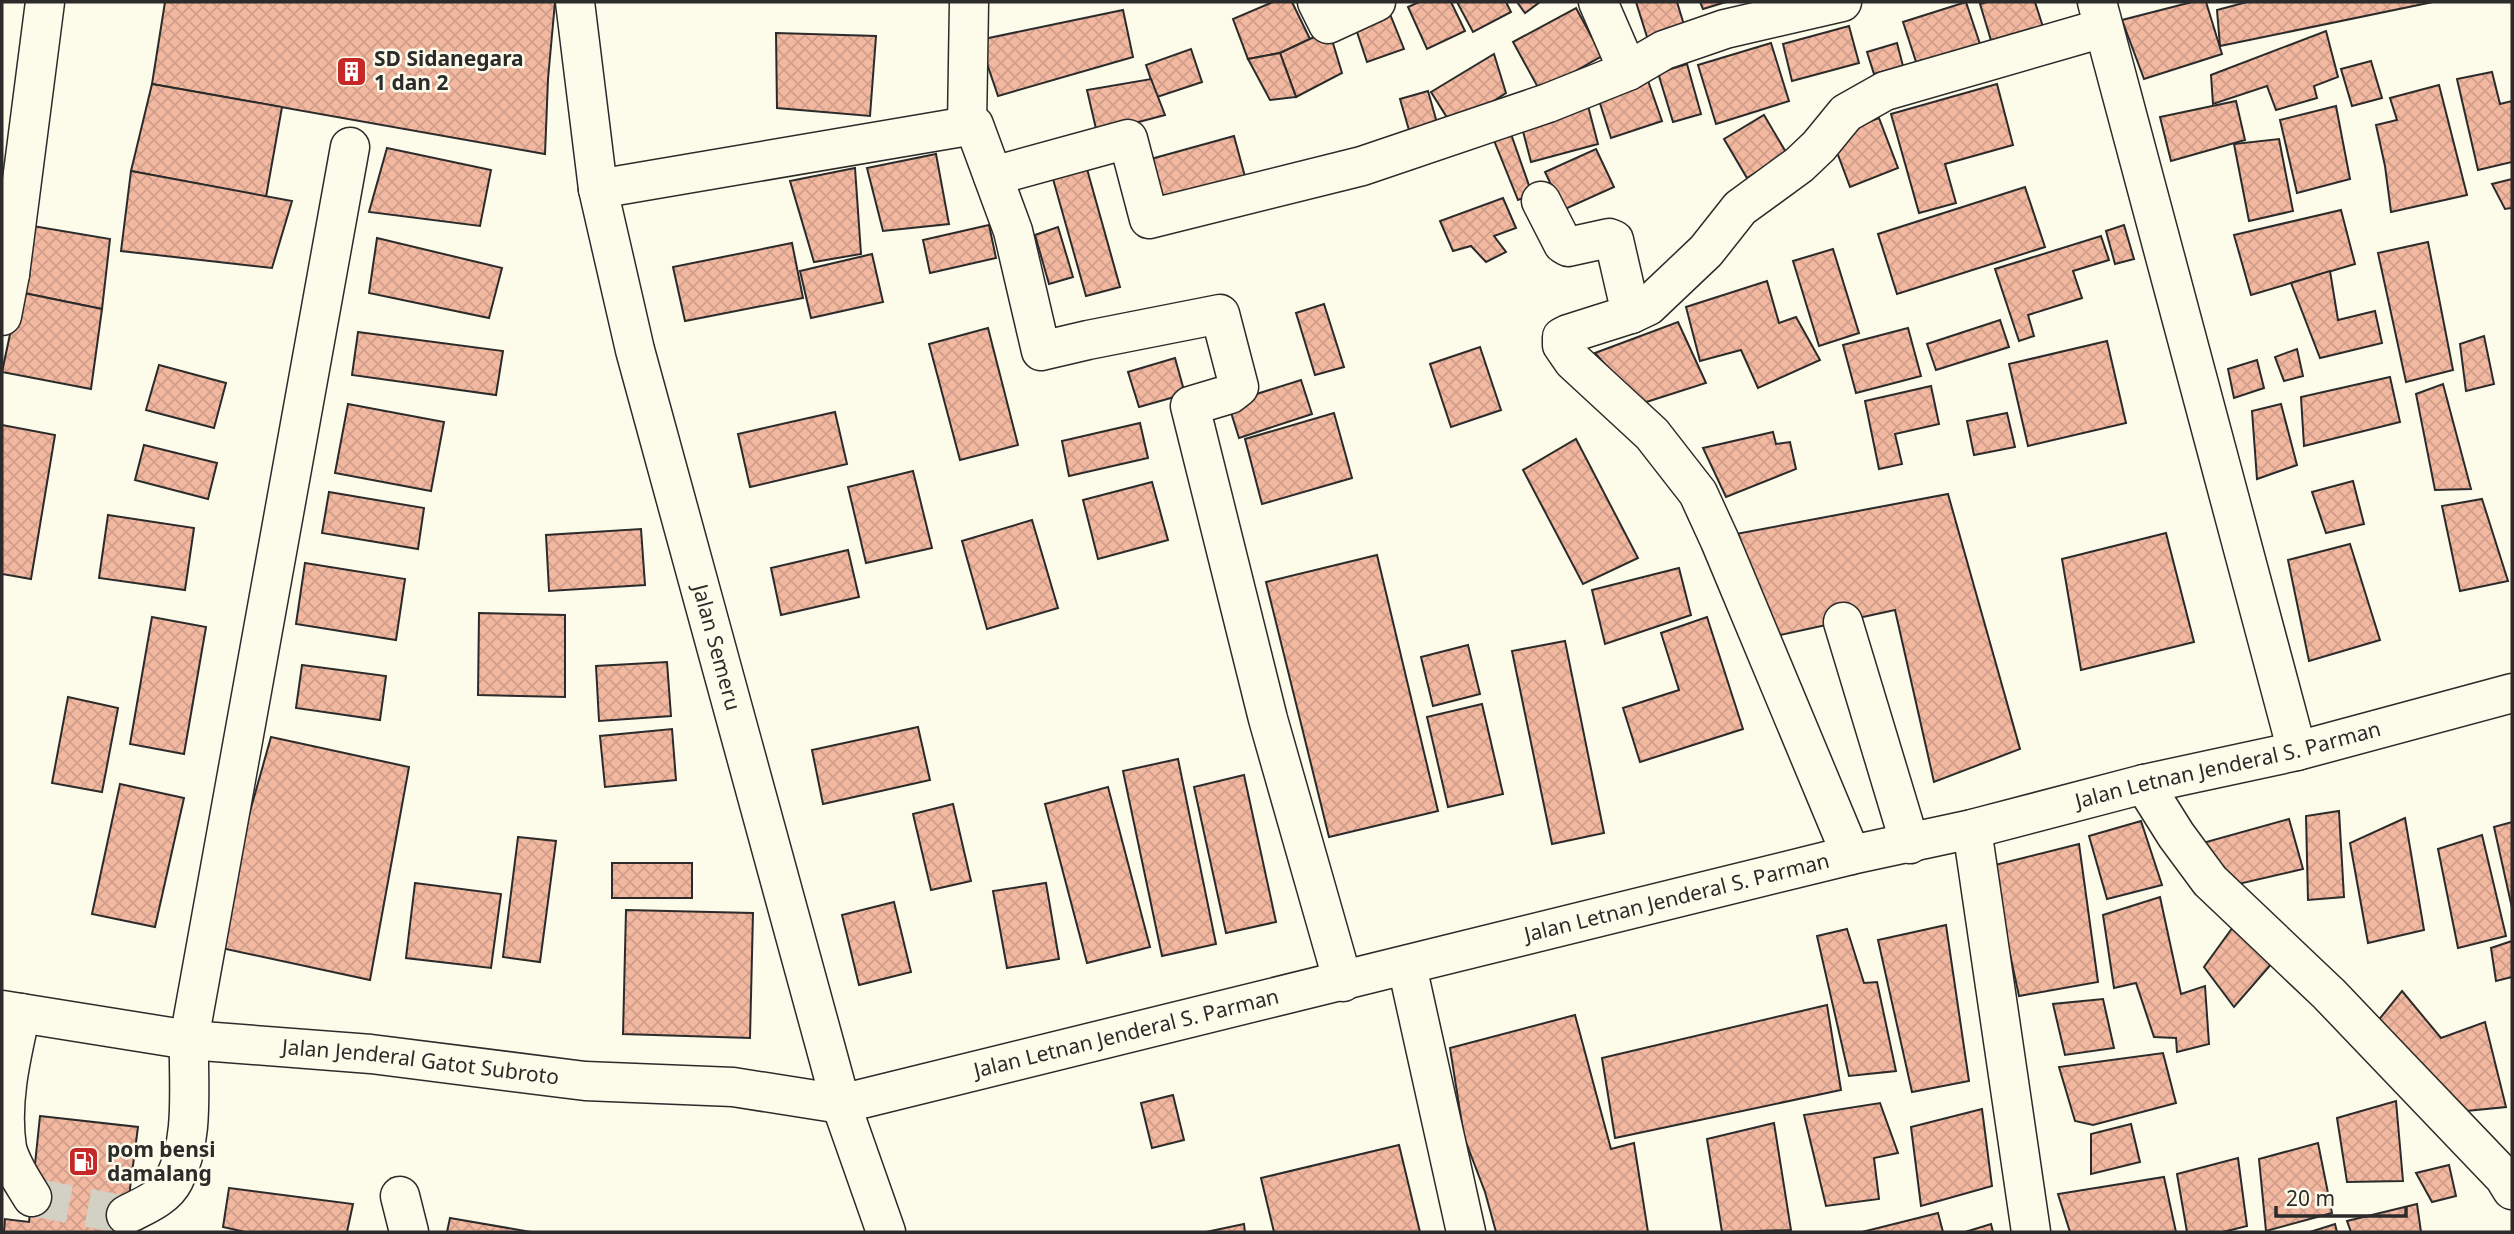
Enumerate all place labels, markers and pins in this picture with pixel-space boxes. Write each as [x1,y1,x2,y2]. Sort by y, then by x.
place label: SD Sidanegara 1 dan 2 [374,44,524,96]
building icon: SD Sidanegara 1 dan 2 [334,54,368,88]
place label: pom bensi damalang [107,1135,216,1187]
fuel station icon: pom bensi damalang [67,1145,101,1179]

